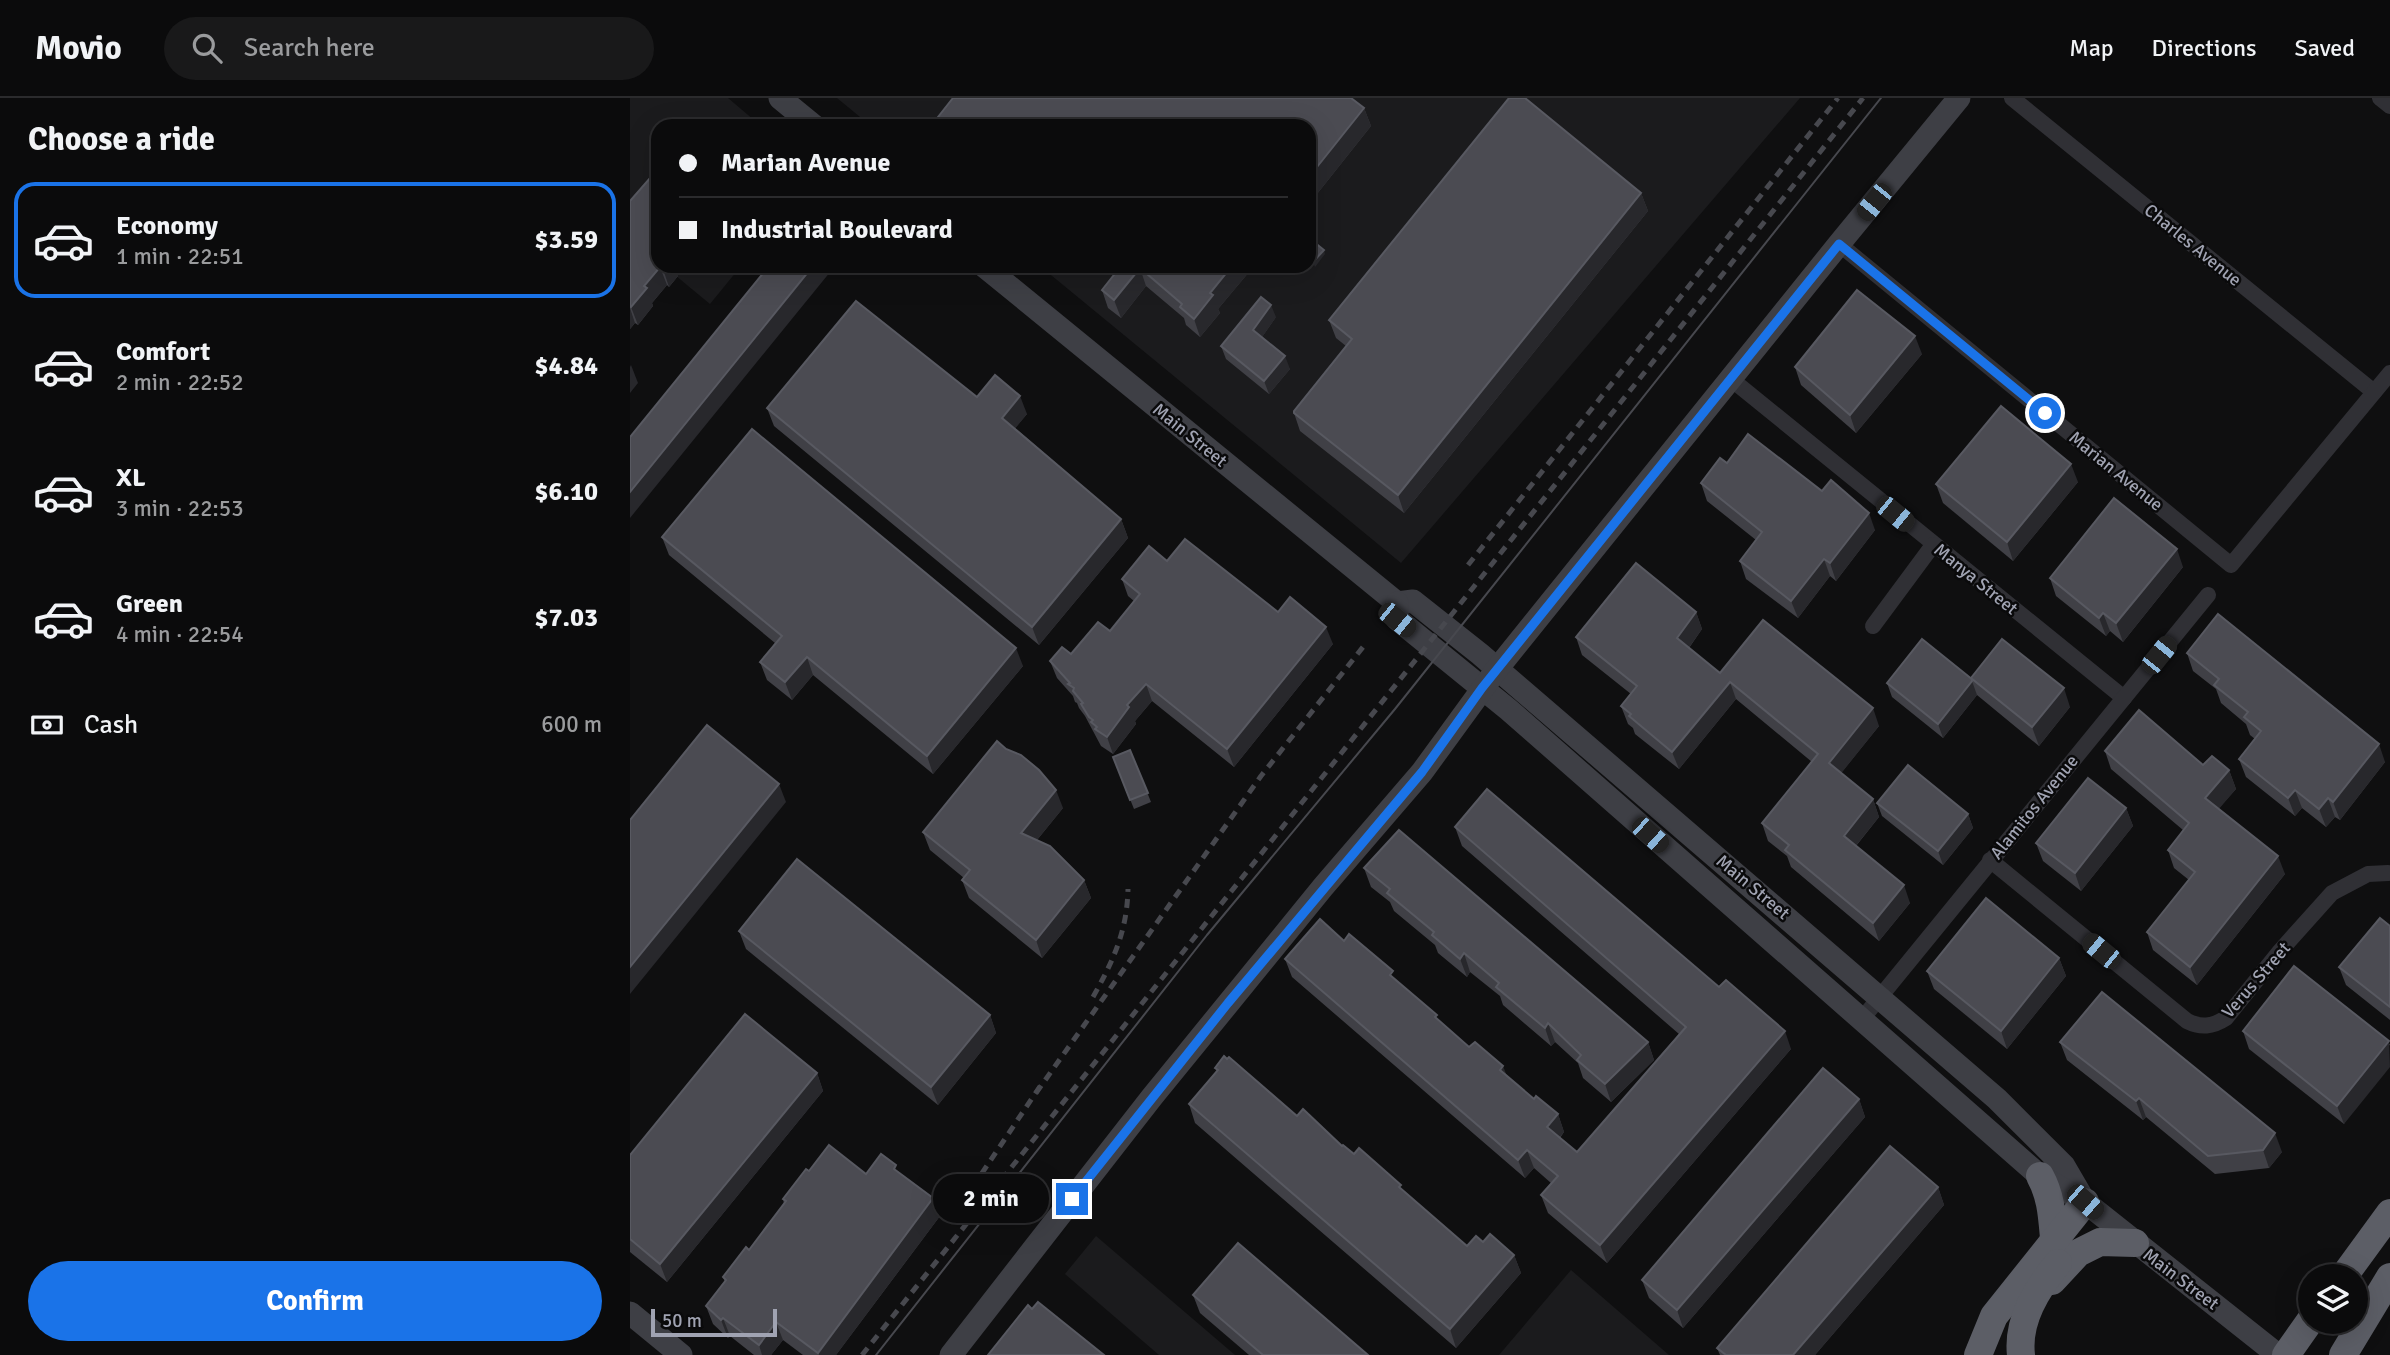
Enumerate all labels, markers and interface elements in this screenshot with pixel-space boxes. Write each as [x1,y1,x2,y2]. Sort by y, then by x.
search box [164,17,654,80]
text: Movio [35,28,122,69]
icon: search [188,29,226,67]
text: Search here [244,32,375,64]
text: Map [2069,33,2114,63]
text: Directions [2152,33,2257,63]
text: Saved [2295,33,2355,63]
text: Choose a ride [28,120,215,159]
text: Marian Avenue [721,147,890,179]
car [1853,179,1896,225]
street label: Charles Avenue [2140,199,2246,291]
icon: car [32,209,95,272]
text: Economy [116,210,218,242]
text: Industrial Boulevard [721,214,953,246]
text: $3.59 [534,224,598,256]
text: 1 min · 22:51 [116,242,244,271]
icon: car [32,335,95,398]
text: Comfort [116,336,210,368]
text: $4.84 [534,350,598,382]
text: 2 min · 22:52 [116,368,244,397]
route start [2029,397,2061,429]
street label: Main Street [1148,398,1232,472]
street label: Marian Avenue [2065,426,2167,516]
icon: car [32,461,95,524]
text: XL [116,462,146,494]
text: $6.10 [534,476,598,508]
car [1873,493,1918,535]
text: 3 min · 22:53 [116,494,244,523]
street label: Manya Street [1930,539,2022,619]
icon: car [32,587,95,650]
text: Green [116,588,183,620]
car [1375,599,1420,641]
text: $7.03 [534,602,598,634]
text: 4 min · 22:54 [116,620,244,649]
car [2138,632,2181,678]
icon: cash [28,706,66,744]
text: Cash [84,709,138,741]
text: 600 m [541,710,602,739]
street label: Alamitos Avenue [1985,750,2083,864]
car [1628,813,1673,857]
street label: Main Street [1712,850,1794,924]
car [2079,930,2124,972]
street label: Verus Street [2217,937,2295,1023]
callout: 2 min [932,1174,1048,1224]
car [2063,1180,2108,1224]
route end [1056,1183,1088,1215]
text: 2 min [963,1184,1019,1213]
street label: Main Street [2139,1243,2223,1315]
button: Confirm [28,1261,602,1341]
map controls [2298,1264,2368,1334]
button: layers [2298,1264,2368,1334]
scale bar [651,1306,777,1338]
text: 50 m [662,1309,702,1333]

